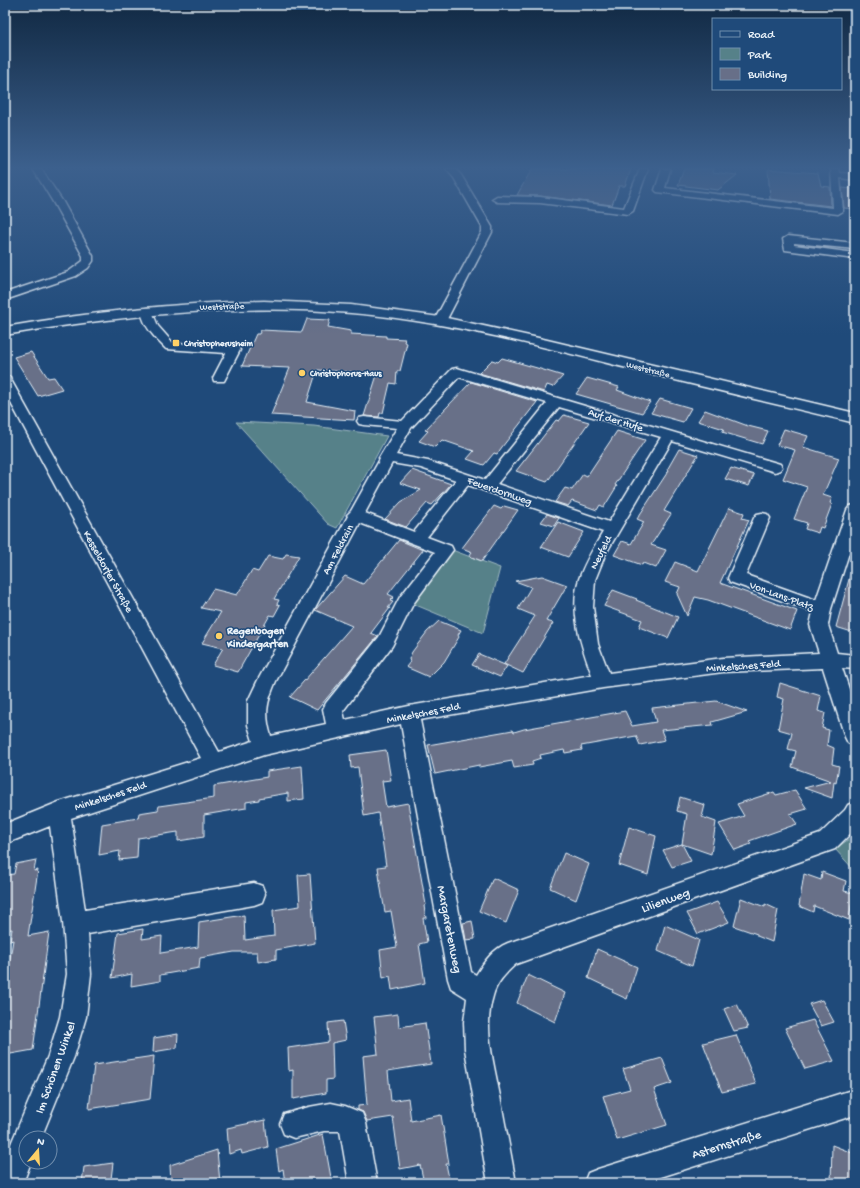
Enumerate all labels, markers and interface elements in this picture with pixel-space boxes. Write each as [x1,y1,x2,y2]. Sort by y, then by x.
legend [712,18,842,90]
text: Road [748,29,775,43]
text: Park [747,49,773,63]
text: Building [747,69,787,83]
street label: Weststraße [200,301,245,314]
marker: Christopherusheim [171,338,181,348]
place label: Christopherusheim [183,339,254,350]
street label: Weststraße [625,360,671,381]
marker: Christophorus-Haus [297,368,307,378]
place label: Christophorus-Haus [309,369,382,380]
street label: Auf der Hufe [587,406,645,435]
street label: Feuerdornweg [464,475,533,509]
street label: Am Feldrain [321,522,357,577]
street label: Kesseldorfer Straße [80,529,136,615]
street label: Neufeld [587,532,616,572]
street label: Von-Lans-Platz [747,579,816,614]
place label: Regenbogen Kindergarten [226,626,289,652]
marker: Regenbogen Kindergarten [214,631,224,641]
street label: Minkelsches Feld [706,658,782,676]
street label: Minkelsches Feld [386,701,463,727]
street label: Minkelsches Feld [73,779,149,814]
street label: Margaretenweg [433,884,464,975]
street label: Lilienweg [640,886,692,917]
street label: Im Schönen Winkel [33,1020,80,1116]
street label: Asternstraße [690,1128,764,1163]
north arrow [18,1130,58,1170]
text: N [35,1136,46,1149]

